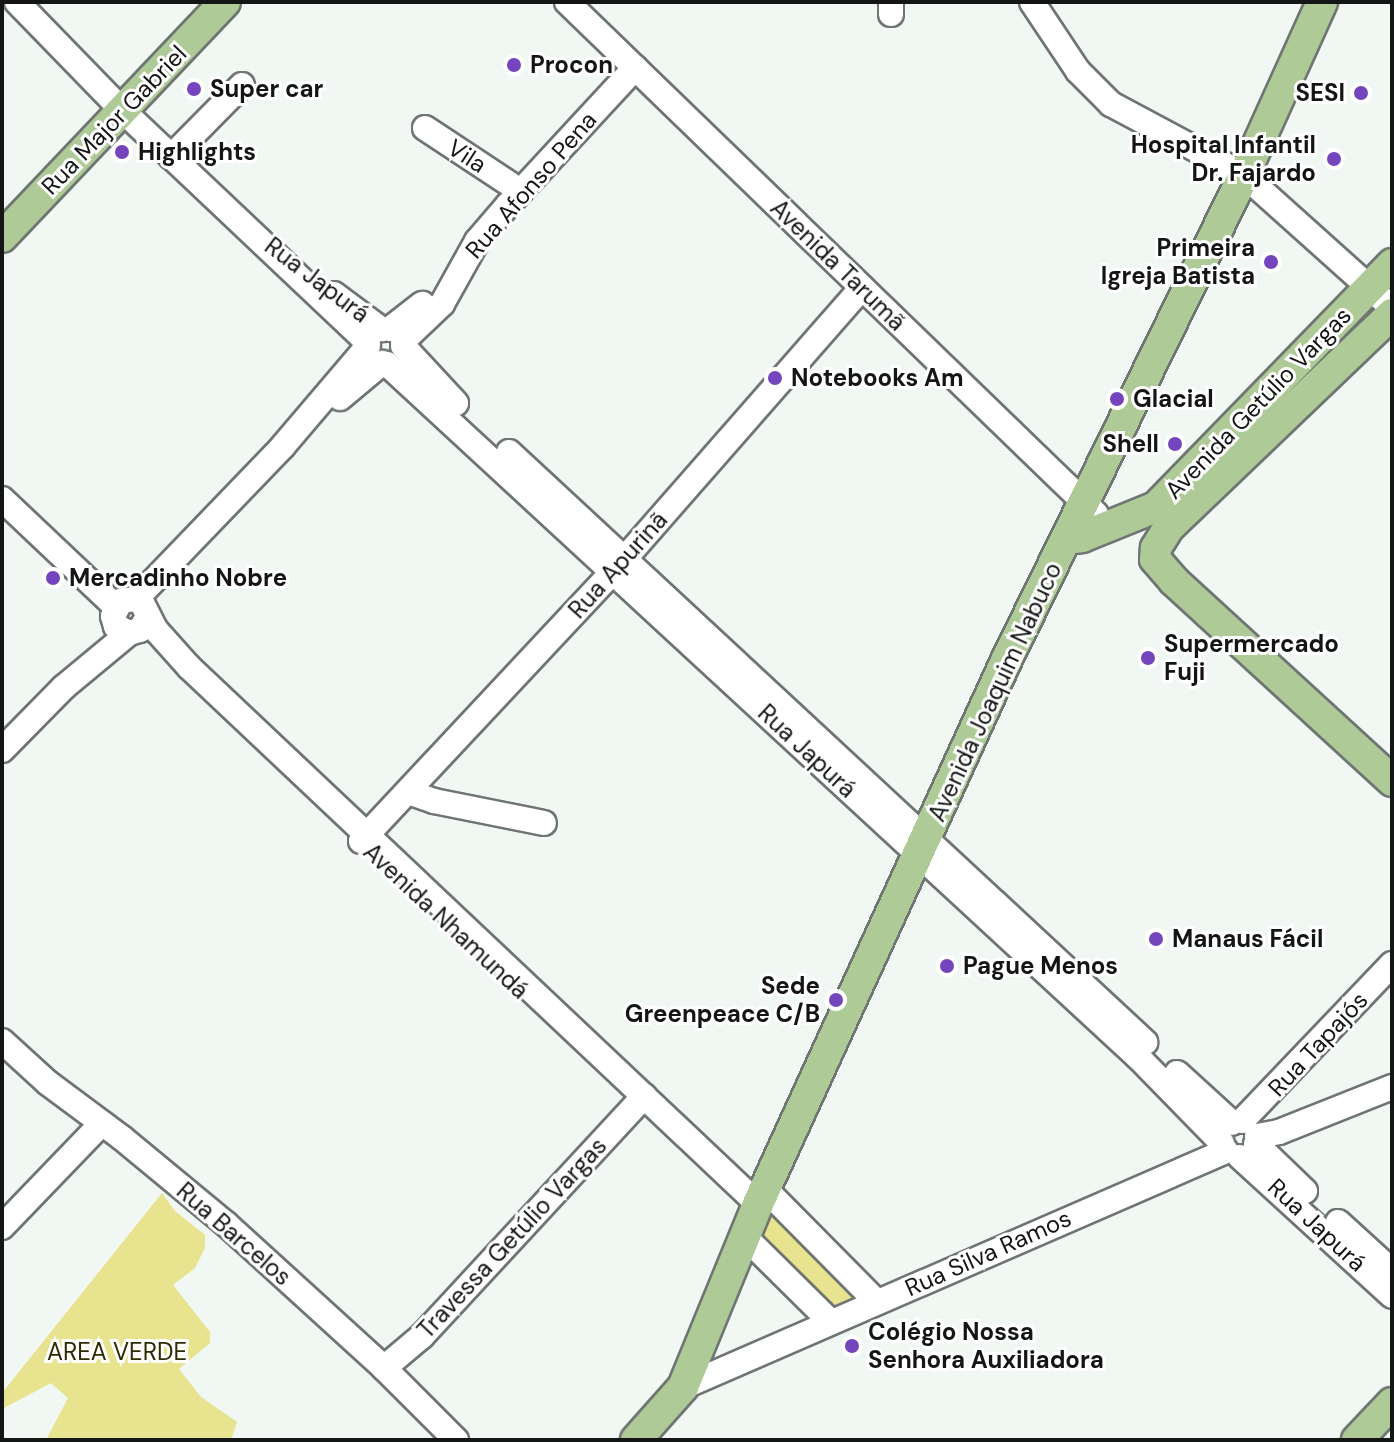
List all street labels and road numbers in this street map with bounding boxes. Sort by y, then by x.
street label: Rua Major Gabriel [36,40,192,200]
street label: Rua Afonso Pena [459,106,603,264]
street label: Vila [442,133,492,179]
street label: Avenida Tarumã [765,193,911,337]
street label: Rua Japurá [259,231,375,329]
street label: Avenida Getúlio Vargas [1159,301,1357,505]
street label: Rua Apurinã [563,506,673,624]
street label: Avenida Joaquim Nabuco [922,558,1068,826]
street label: Rua Japurá [752,698,862,804]
street label: Avenida Nhamundá [358,837,534,1005]
street label: Rua Tapajós [1262,986,1374,1102]
street label: Travessa Getúlio Vargas [411,1132,613,1344]
street label: Rua Japurá [1262,1172,1372,1278]
street label: Rua Barcelos [171,1176,297,1292]
street label: Rua Silva Ramos [901,1204,1075,1302]

